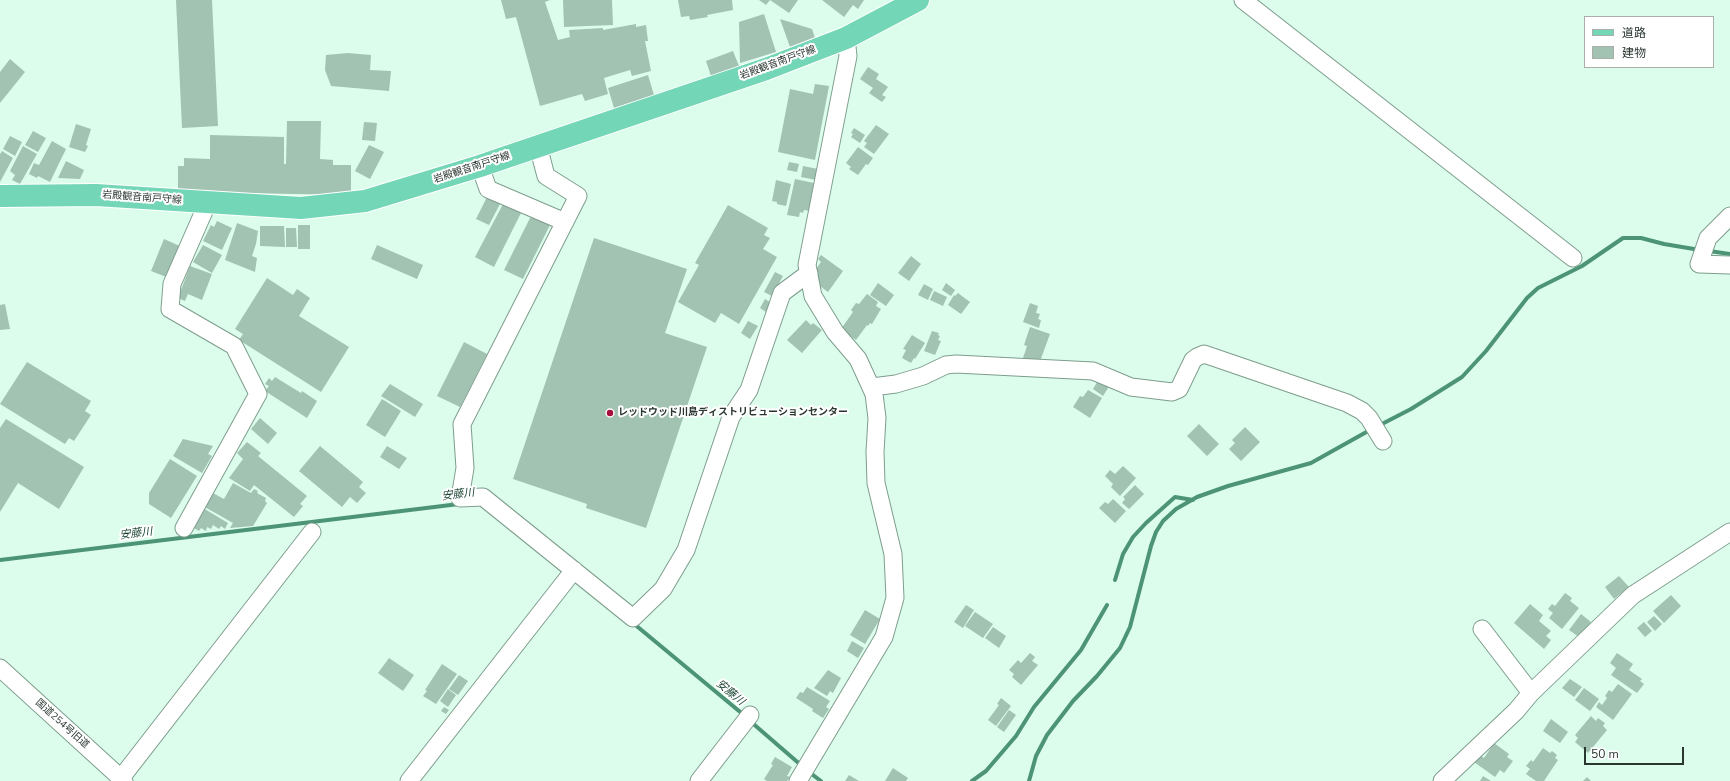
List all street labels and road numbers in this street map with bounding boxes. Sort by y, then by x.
street label: 岩殿観音南戸守線 [738,44,818,82]
street label: 岩殿観音南戸守線 [432,150,512,186]
street label: 岩殿観音南戸守線 [102,189,182,207]
street label: 国道254号旧道 [33,697,91,751]

